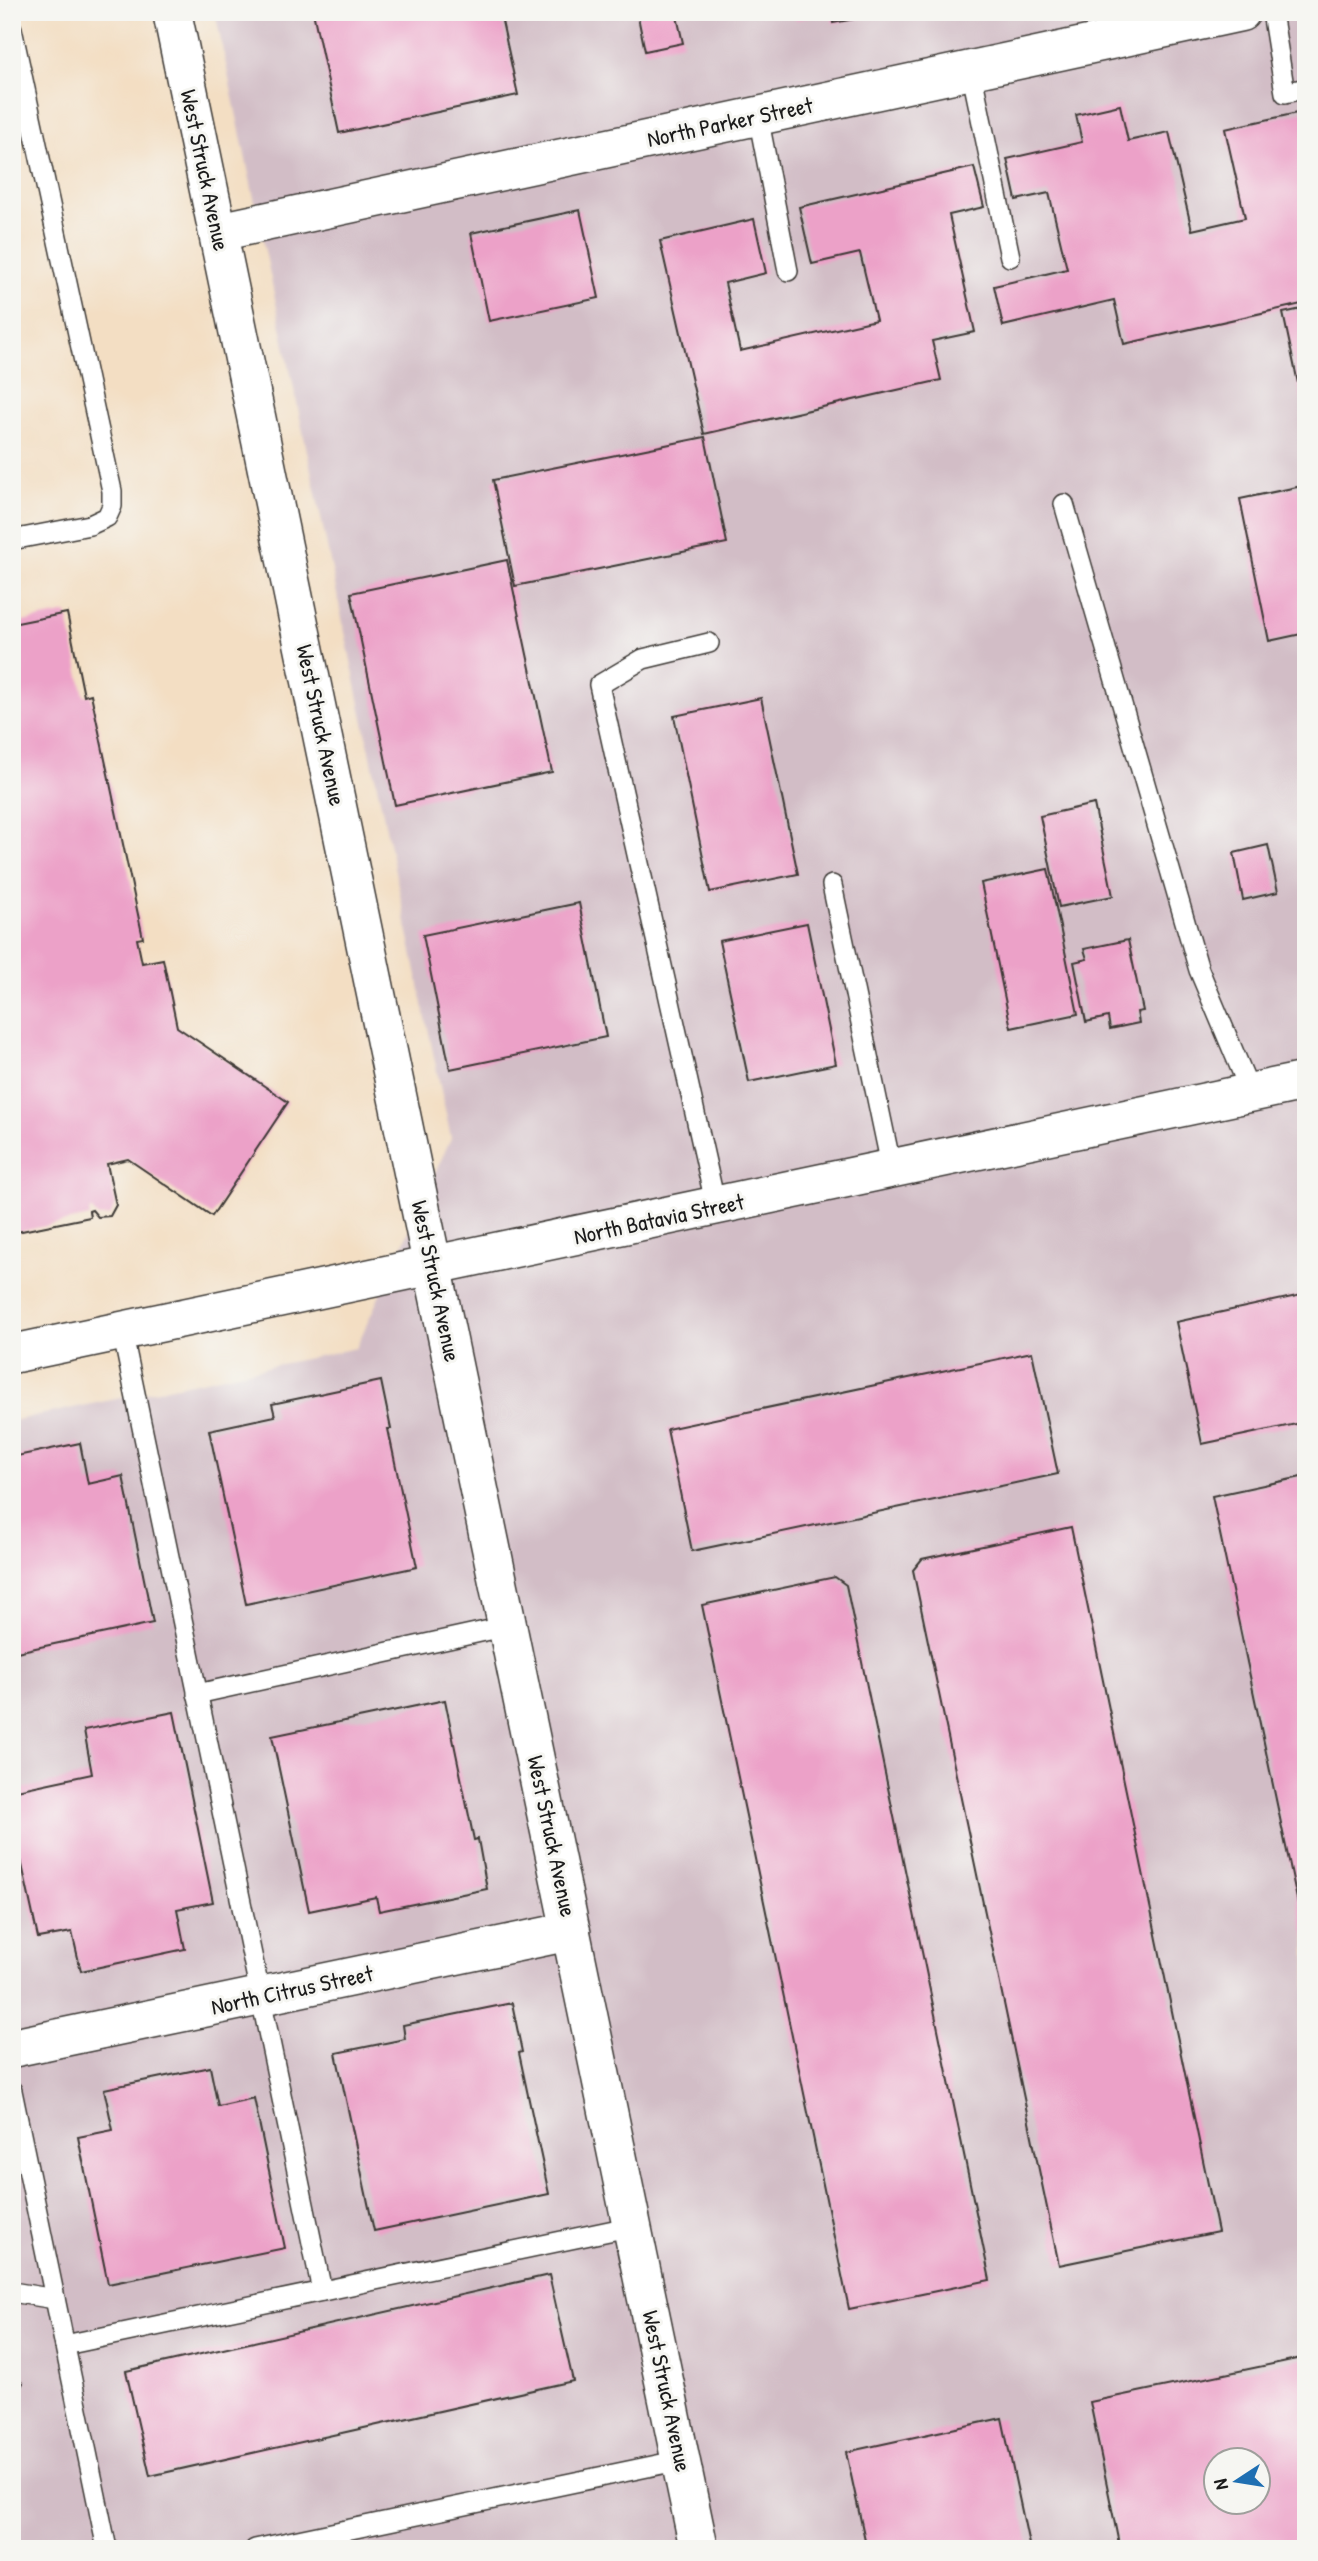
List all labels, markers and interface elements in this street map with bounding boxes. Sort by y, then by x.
street label: West Struck Avenue [173,86,238,253]
street label: North Parker Street [644,89,817,154]
street label: West Struck Avenue [289,641,354,808]
street label: North Batavia Street [571,1185,748,1252]
street label: West Struck Avenue [404,1197,469,1364]
street label: West Struck Avenue [520,1752,585,1919]
street label: North Citrus Street [208,1957,377,2022]
street label: West Struck Avenue [635,2307,700,2474]
north arrow [1202,2446,1272,2516]
text: N [1207,2477,1234,2492]

